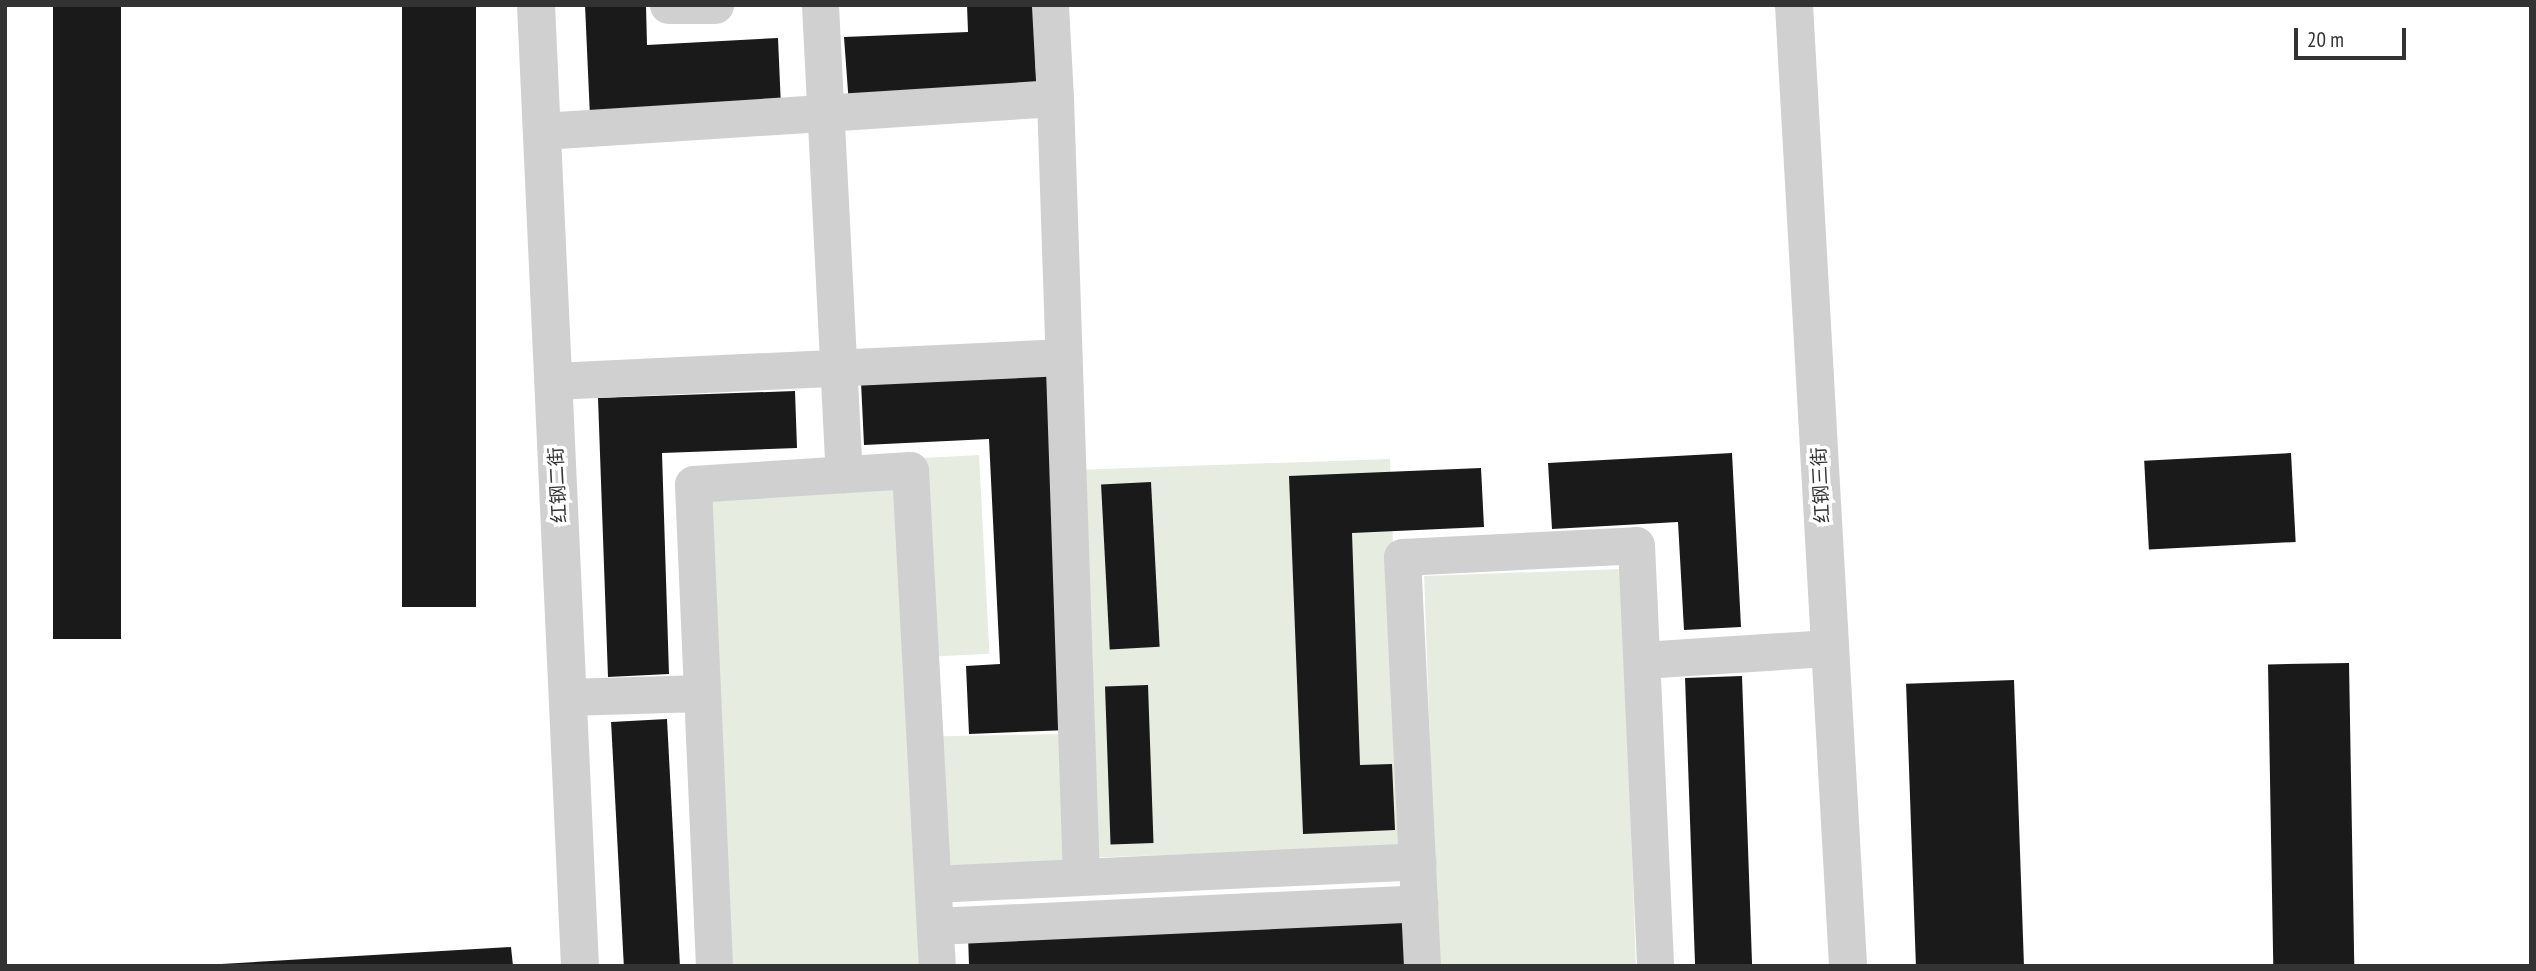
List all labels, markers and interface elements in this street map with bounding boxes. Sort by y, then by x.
scale bar [2298,14,2410,58]
text: 20 m [2307,26,2344,53]
street label: 红钢二街 [545,446,571,524]
street label: 红钢三街 [1808,446,1834,524]

